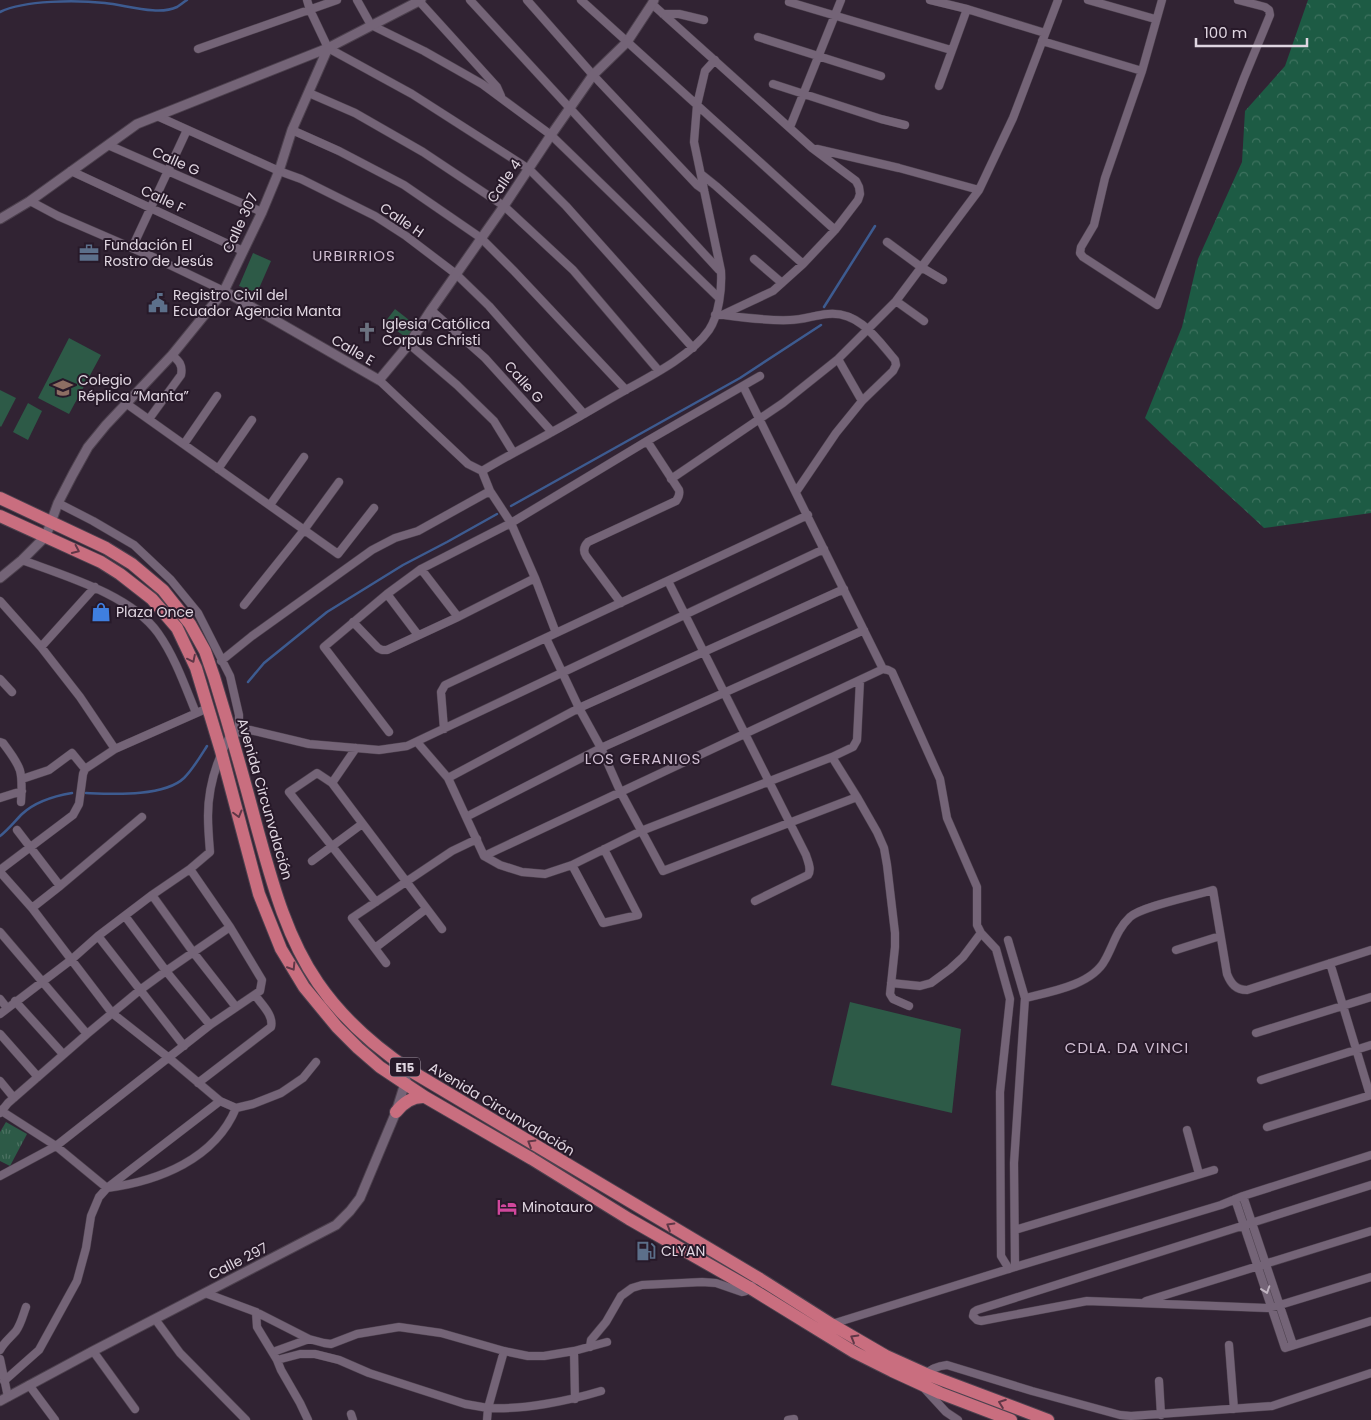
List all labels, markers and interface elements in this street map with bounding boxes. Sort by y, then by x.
scale bar [1196,15,1307,47]
text: 100 m [1204,22,1247,43]
street label: Calle G [149,142,203,180]
street label: Calle 4 [482,155,526,207]
street label: Calle F [138,180,188,218]
street label: Calle 307 [217,189,263,256]
street label: Calle H [376,198,428,242]
place label: Fundación El Rostro de Jesús [104,235,213,271]
office icon: Fundación El Rostro de Jesús [78,242,100,264]
district label: URBIRRIOS [312,245,396,266]
place label: Registro Civil del Ecuador Agencia Manta [173,285,341,321]
public building icon: Registro Civil del Ecuador Agencia Manta [147,292,169,314]
place label: Iglesia Católica Corpus Christi [382,314,490,350]
church icon: Iglesia Católica Corpus Christi [356,321,378,343]
street label: Calle E [328,330,378,370]
street label: Calle G [500,357,548,408]
place label: Colegio Réplica “Manta” [78,370,189,406]
school or university icon: Colegio Réplica “Manta” [52,377,74,399]
one-way arrow [71,544,80,554]
shop icon: Plaza Once [90,601,112,623]
place label: Plaza Once [116,602,194,622]
one-way arrow [185,653,195,662]
street label: Avenida Circunvalación [232,716,298,882]
district label: LOS GERANIOS [585,748,701,769]
one-way arrow [232,810,243,819]
one-way arrow [285,961,295,970]
district label: CDLA. DA VINCI [1065,1037,1189,1058]
street label: Avenida Circunvalación [425,1057,579,1161]
road number: E15 [390,1058,420,1076]
one-way arrow [527,1140,536,1150]
hotel icon: Minotauro [496,1196,518,1218]
place label: Minotauro [522,1197,593,1217]
one-way arrow [667,1223,676,1233]
street label: Calle 297 [205,1237,271,1284]
fuel station icon: CLYAN [635,1240,657,1262]
place label: CLYAN [661,1241,705,1261]
one-way arrow [1260,1286,1270,1294]
one-way arrow [851,1334,860,1344]
one-way arrow [999,1399,1007,1409]

